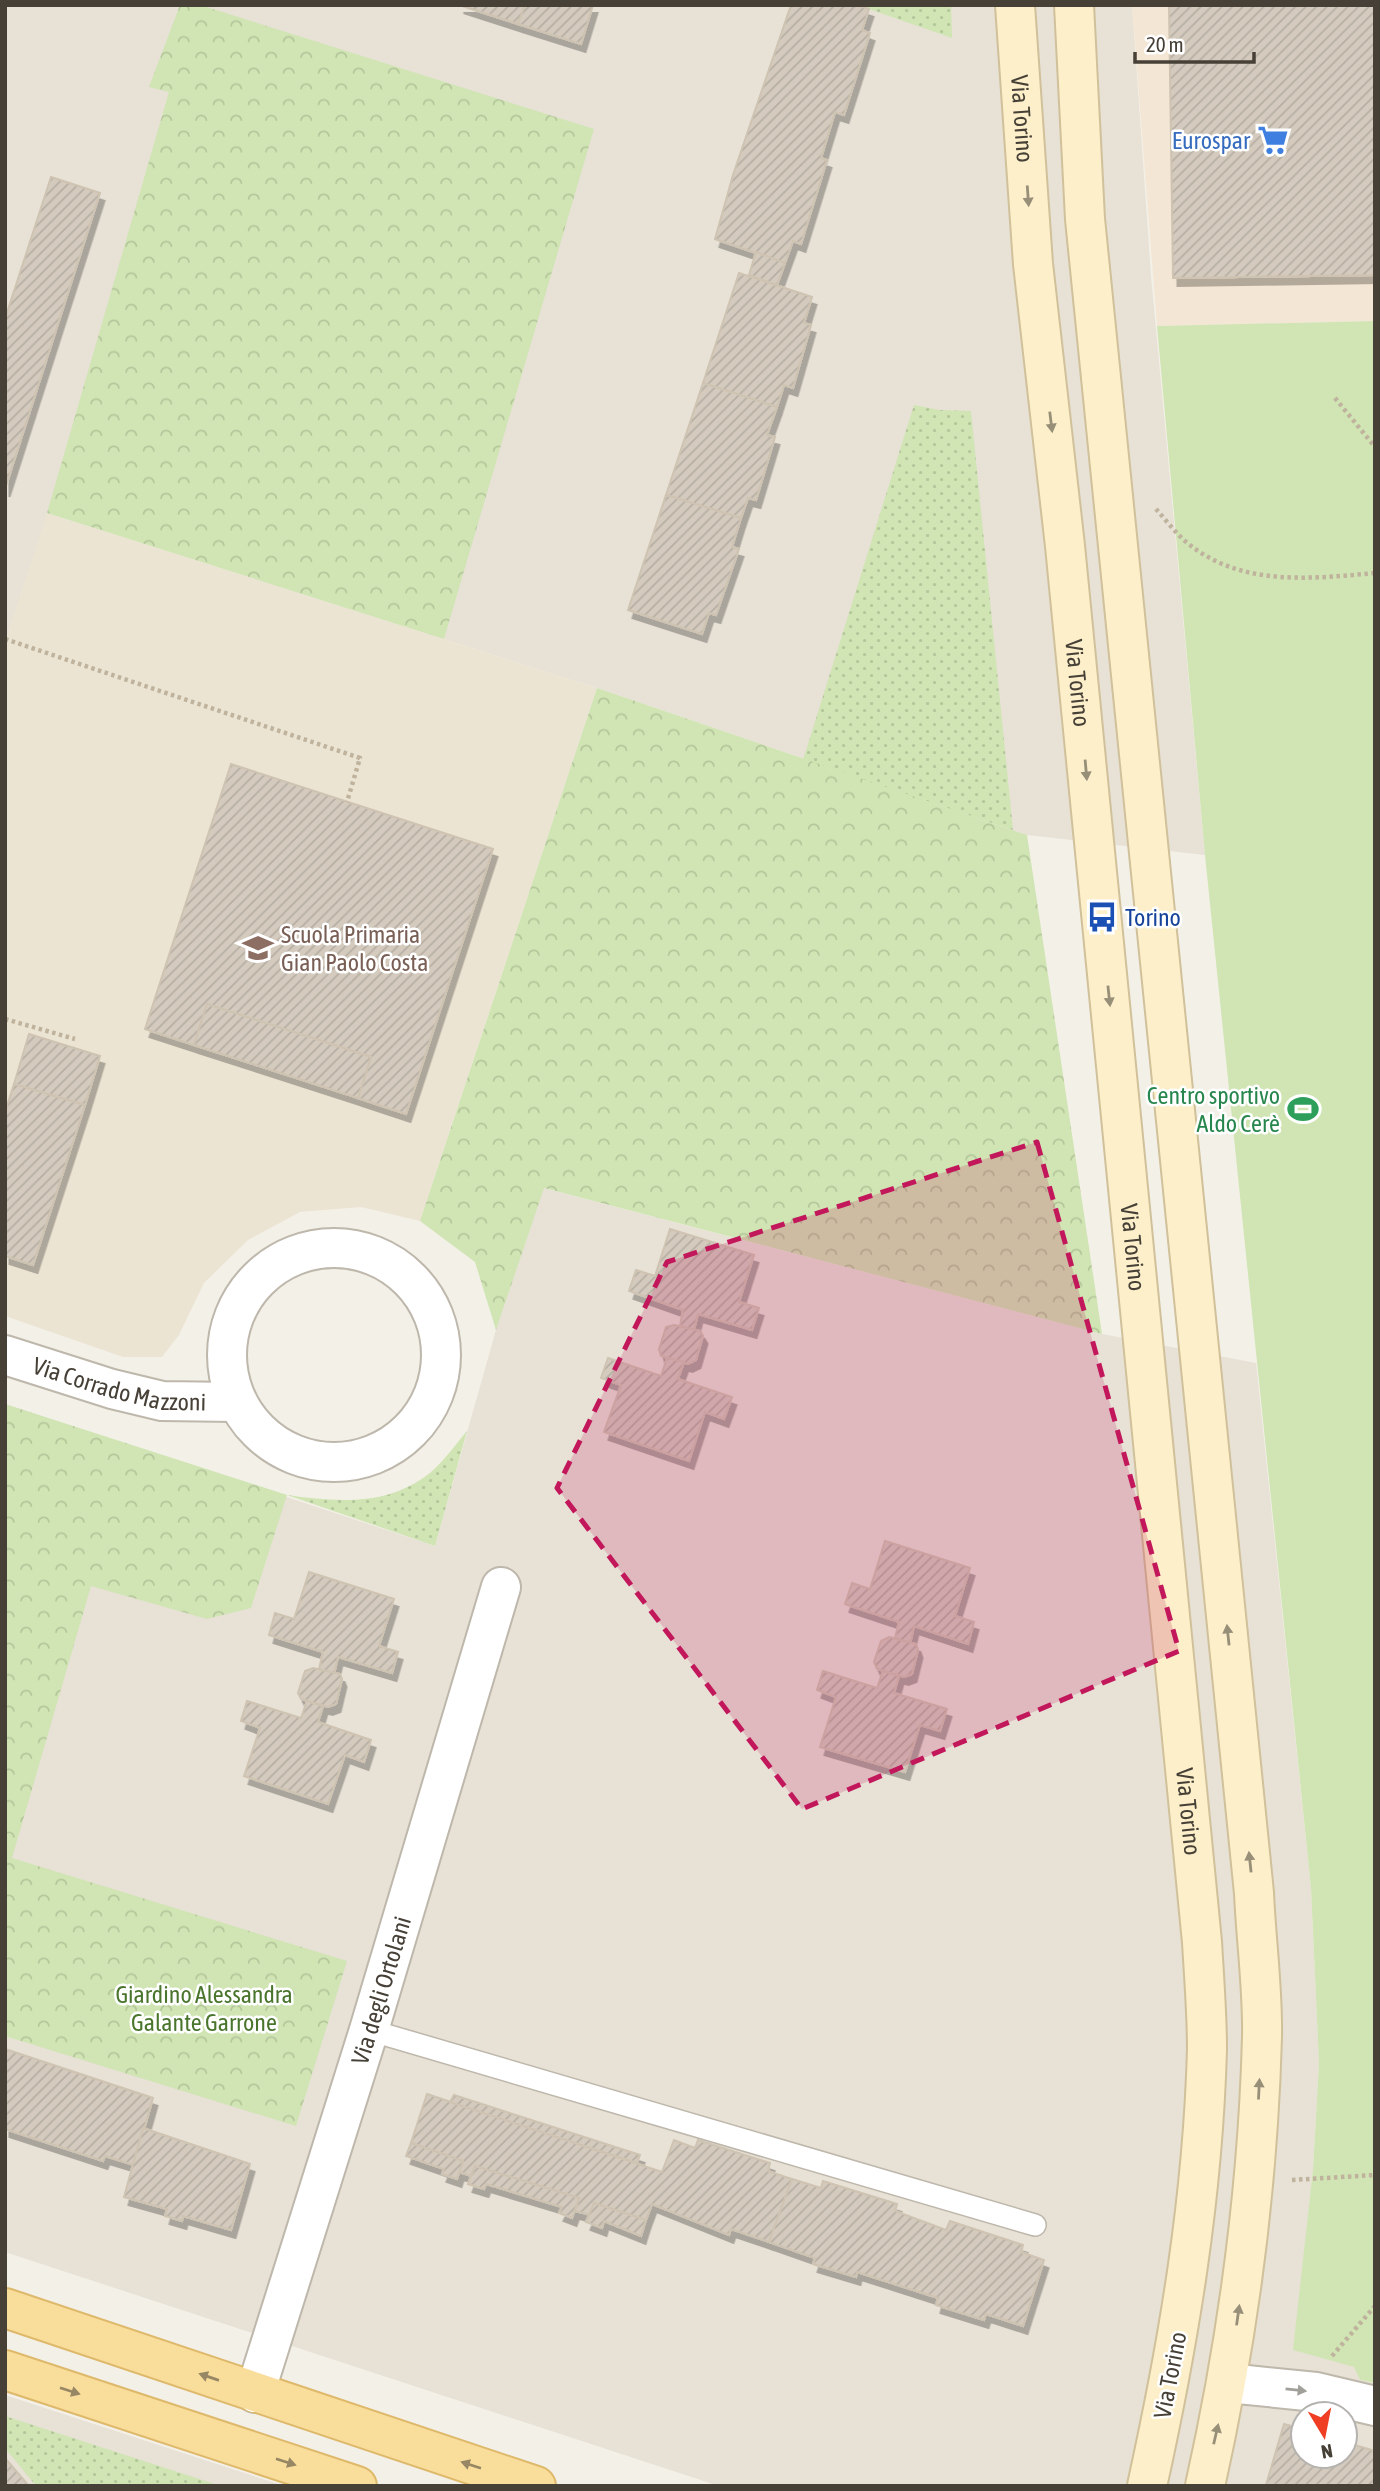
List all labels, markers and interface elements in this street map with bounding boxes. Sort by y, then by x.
scale bar [1135,21,1254,65]
text: 20 m [1146,32,1184,56]
street label: Via Torino [1006,74,1039,163]
supermarket icon: Eurospar [1256,123,1290,157]
place label: Eurospar [1172,127,1251,154]
one-way arrow [1023,185,1034,207]
one-way arrow [1045,411,1056,433]
street label: Via Torino [1061,638,1096,728]
one-way arrow [1081,759,1092,781]
bus stop icon: Torino [1085,900,1119,934]
place label: Torino [1125,904,1181,931]
place label: Scuola Primaria Gian Paolo Costa [281,921,428,976]
school or university icon: Scuola Primaria Gian Paolo Costa [241,931,275,965]
one-way arrow [1104,986,1115,1008]
place label: Centro sportivo Aldo Cerè [1147,1082,1280,1137]
sports icon: Centro sportivo Aldo Cerè [1286,1092,1320,1126]
street label: Via Torino [1116,1202,1152,1292]
street label: Via Corrado Mazzoni [30,1351,206,1415]
one-way arrow [1222,1624,1233,1646]
street label: Via Torino [1171,1767,1207,1856]
one-way arrow [1245,1851,1256,1873]
street label: Via degli Ortolani [346,1913,416,2067]
park label: Giardino Alessandra Galante Garrone [115,1981,293,2036]
one-way arrow [1254,2077,1265,2099]
one-way arrow [1232,2304,1243,2326]
street label: Via Torino [1148,2329,1192,2421]
one-way arrow [198,2371,219,2382]
one-way arrow [1285,2385,1307,2396]
one-way arrow [60,2386,81,2397]
north arrow [1289,2400,1359,2470]
one-way arrow [1211,2423,1222,2445]
text: N [1320,2440,1334,2464]
one-way arrow [276,2458,297,2468]
one-way arrow [460,2459,481,2469]

